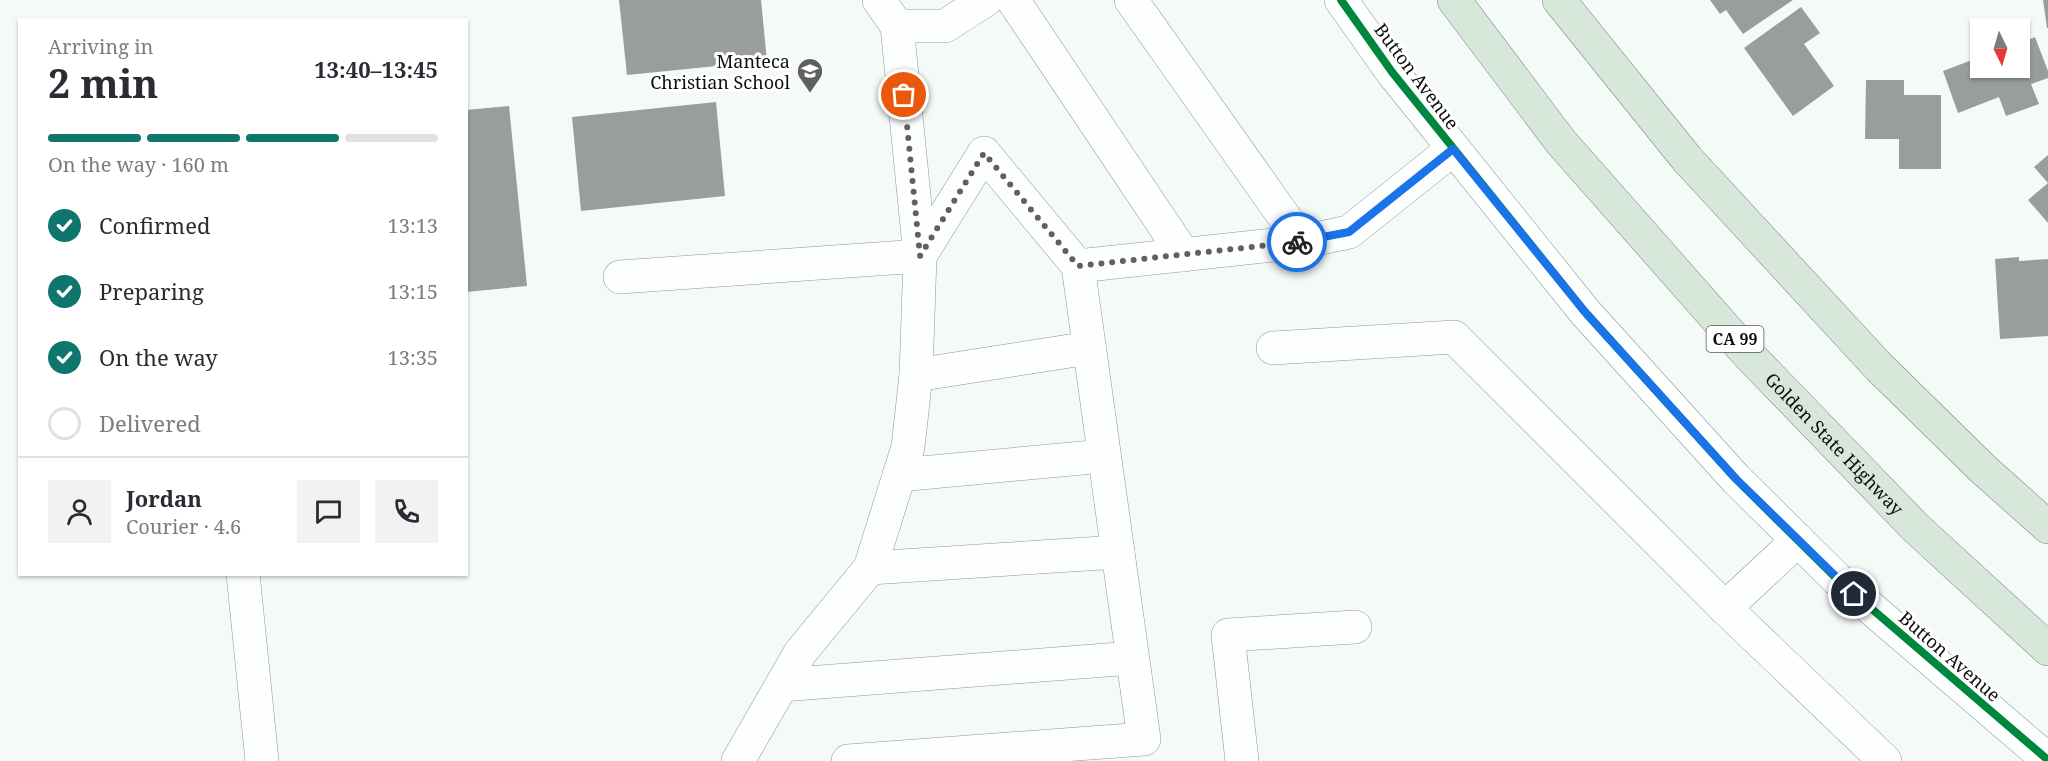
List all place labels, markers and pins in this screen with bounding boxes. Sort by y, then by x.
place label: Manteca Christian School [650,49,790,94]
school or university icon: Manteca Christian School [795,56,825,94]
pin [878,69,929,120]
pin [1828,568,1879,619]

